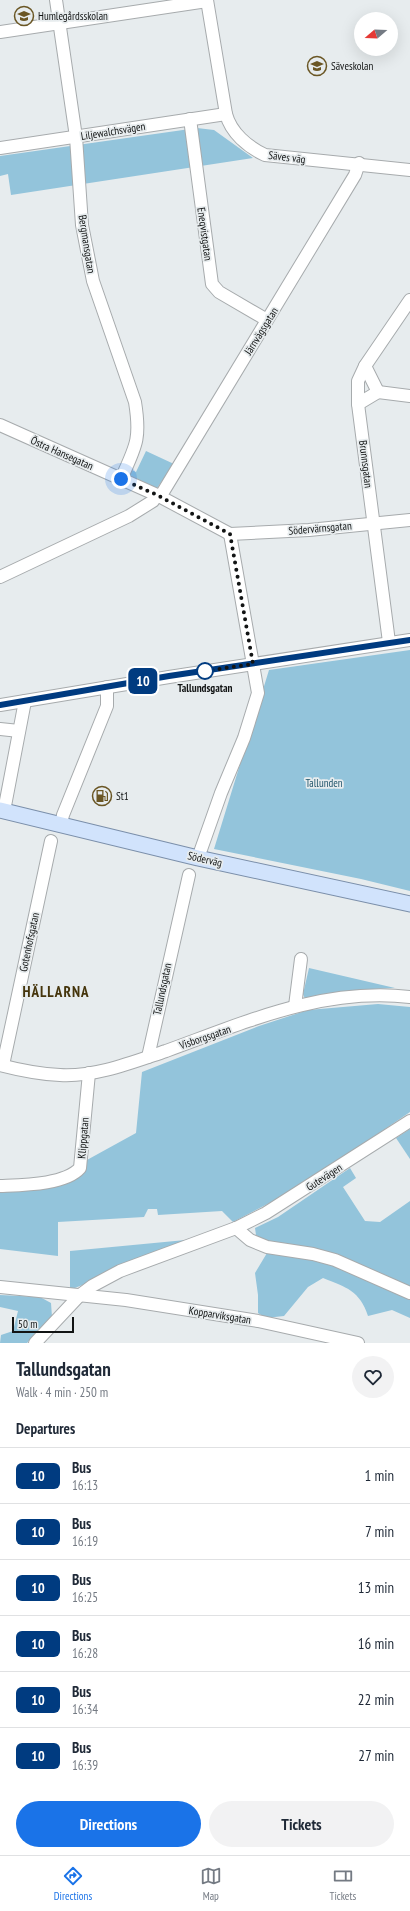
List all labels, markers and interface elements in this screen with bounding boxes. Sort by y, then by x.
school or university icon: Humlegårdsskolan [13,5,35,27]
place label: Humlegårdsskolan [38,9,108,23]
north arrow [354,12,398,56]
map controls [354,12,398,56]
school or university icon: Säveskolan [306,55,328,77]
place label: Säveskolan [331,59,374,73]
street label: Liljewalchsvägen [80,119,146,143]
street label: Säves väg [268,148,307,166]
street label: Eneqvistgatan [194,207,216,262]
street label: Bergmansgatan [75,214,99,274]
street label: Järnvägsgatan [240,304,281,358]
street label: Östra Hansegatan [28,433,96,473]
street label: Brunnsgatan [356,439,376,489]
your location [111,469,131,489]
street label: Södervärnsgatan [288,518,352,538]
marker: Tallundsgatan [196,662,214,680]
line badge: 10 [125,668,161,694]
text: 10 [136,672,150,690]
place label: Tallundsgatan [178,681,232,695]
park label: Tallunden [305,776,343,790]
fuel station icon: St1 [91,785,113,807]
place label: St1 [116,789,129,803]
street label: Söderväg [186,848,224,870]
street label: Gotenhofsgatan [16,911,42,973]
street label: Tallundsgatan [150,961,174,1016]
district label: HÄLLARNA [22,982,90,1001]
street label: Visborgsgatan [176,1022,233,1053]
street label: Klippgatan [74,1117,92,1159]
street label: Gutevägen [303,1160,345,1194]
street label: Kopparviksgatan [188,1303,252,1327]
scale bar [12,1315,74,1334]
text: 50 m [18,1317,37,1331]
button: heart [352,1356,394,1398]
text: Tallundsgatan [16,1357,111,1381]
text: Walk · 4 min · 250 m [16,1384,108,1401]
text: Departures [16,1419,75,1438]
text: Bus [72,1458,91,1477]
text: 1 min [364,1466,394,1485]
text: 10 [31,1467,45,1485]
text: 16:13 [72,1477,98,1494]
text: Bus [72,1514,91,1533]
text: 7 min [365,1522,394,1541]
text: 10 [31,1523,45,1541]
text: 16:19 [72,1533,98,1550]
text: Bus [72,1570,91,1589]
text: 13 min [358,1578,394,1597]
text: 10 [31,1579,45,1597]
text: 16:25 [72,1589,98,1606]
text: Bus [72,1626,91,1645]
text: 16 min [358,1634,394,1653]
text: 10 [31,1635,45,1653]
text: 16:28 [72,1645,98,1662]
text: Bus [72,1682,91,1701]
text: 22 min [358,1690,394,1709]
text: 10 [31,1691,45,1709]
text: 16:34 [72,1701,98,1718]
text: Bus [72,1738,91,1757]
text: 27 min [358,1746,394,1765]
text: 10 [31,1747,45,1765]
text: 16:39 [72,1757,98,1774]
button: Directions [16,1801,201,1847]
button: Tickets [209,1801,394,1847]
tab: Directions [54,1865,92,1903]
tab: Map [200,1865,222,1903]
tab: Tickets [329,1865,356,1903]

